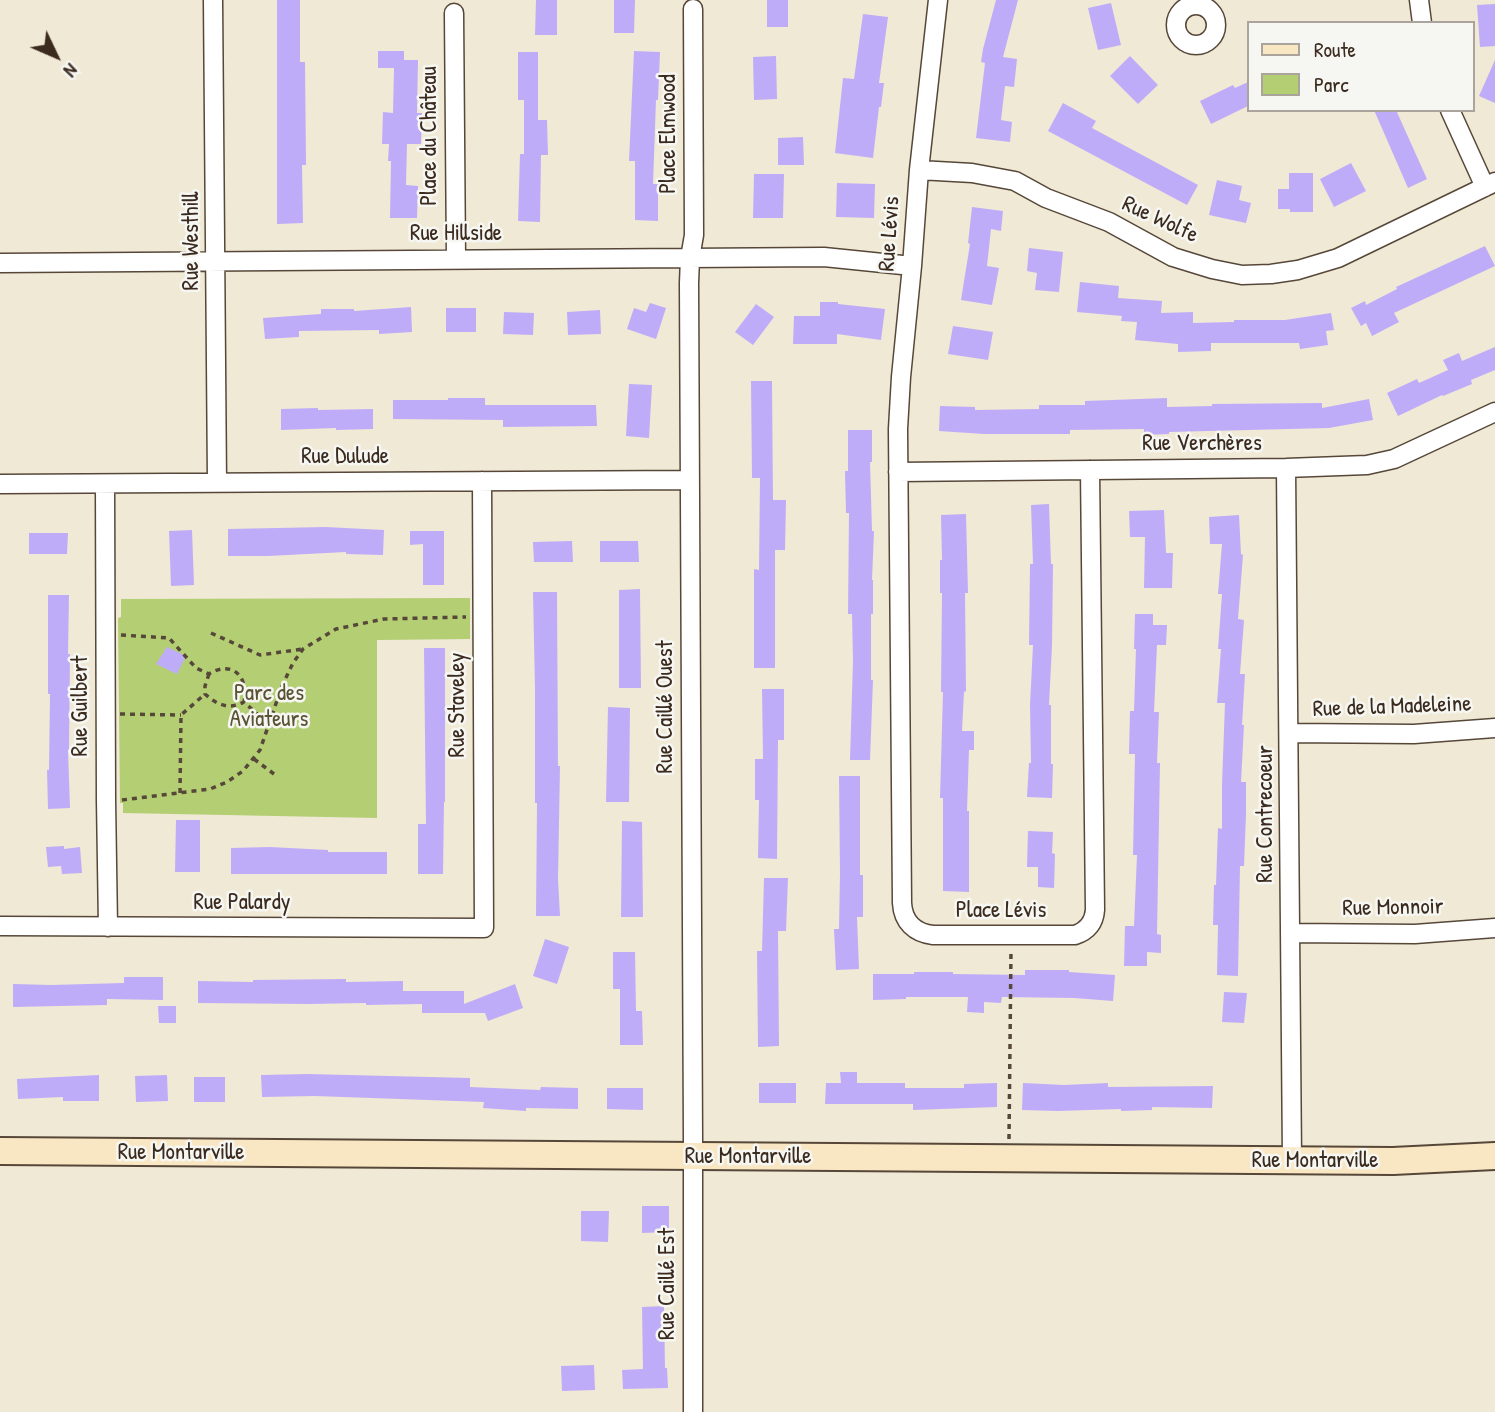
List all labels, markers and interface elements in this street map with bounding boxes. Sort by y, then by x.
north arrow [21,21,91,91]
legend [1246,21,1474,112]
text: Route [1314,35,1356,64]
text: N [58,58,84,83]
street label: Place du Château [416,66,444,206]
text: Parc [1314,70,1349,99]
street label: Place Elmwood [655,74,683,194]
street label: Rue Wolfe [1117,190,1203,250]
street label: Rue Westhill [178,192,206,290]
street label: Rue Lévis [874,196,906,272]
street label: Rue Hillside [410,220,502,248]
street label: Rue Verchères [1142,430,1262,458]
street label: Rue Dulude [301,443,389,471]
street label: Rue Caillé Ouest [652,640,680,774]
street label: Rue Staveley [444,653,472,757]
street label: Rue Guilbert [67,656,95,756]
park label: Parc des Aviateurs [230,680,308,734]
street label: Rue de la Madeleine [1312,690,1472,724]
street label: Rue Contrecoeur [1252,745,1280,883]
street label: Rue Palardy [194,889,290,917]
street label: Rue Monnoir [1342,893,1444,923]
street label: Place Lévis [956,897,1046,925]
street label: Rue Montarville [118,1139,244,1167]
street label: Rue Montarville [685,1143,811,1171]
street label: Rue Montarville [1252,1147,1378,1175]
street label: Rue Caillé Est [654,1228,682,1340]

